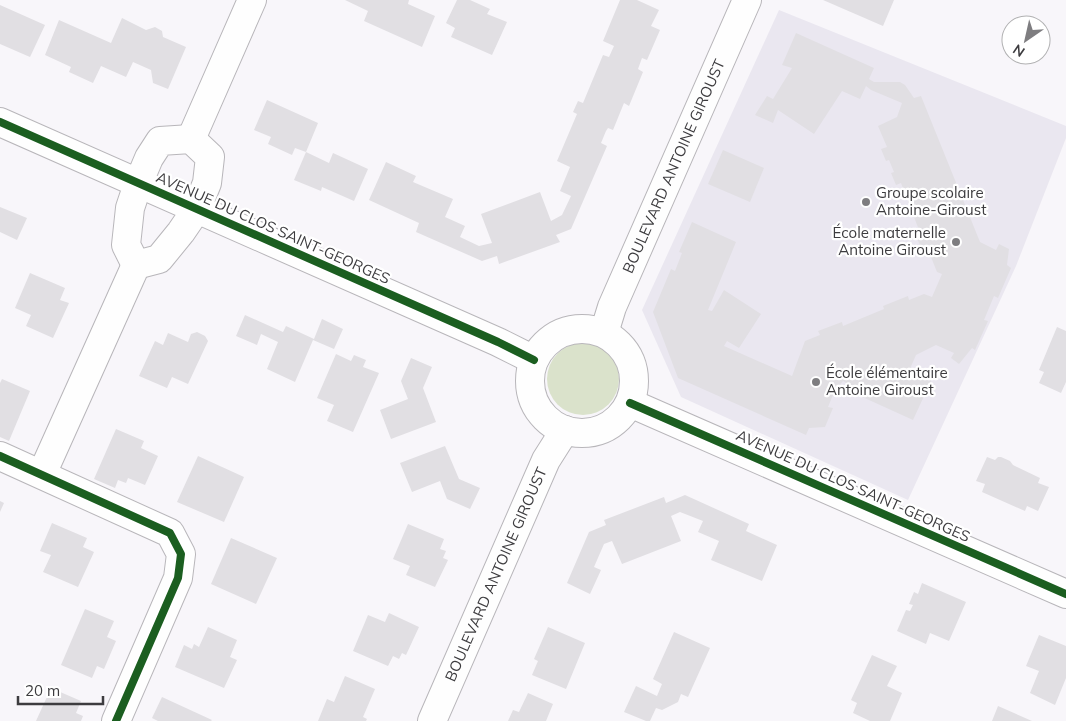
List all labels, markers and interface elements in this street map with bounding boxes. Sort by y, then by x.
north arrow [1001,15,1051,65]
text: N [1009,40,1028,61]
street label: BOULEVARD ANTOINE GIROUST [618,56,729,276]
street label: AVENUE DU CLOS SAINT-GEORGES [153,167,393,288]
place label: Groupe scolaire Antoine-Giroust [876,183,986,219]
marker: Groupe scolaire Antoine-Giroust [860,196,872,208]
place label: École maternelle Antoine Giroust [833,223,946,259]
marker: École maternelle Antoine Giroust [950,236,962,248]
place label: École élémentaire Antoine Giroust [826,363,948,399]
marker: École élémentaire Antoine Giroust [810,376,822,388]
street label: AVENUE DU CLOS SAINT-GEORGES [733,425,973,546]
street label: BOULEVARD ANTOINE GIROUST [440,464,551,684]
scale bar [18,674,102,706]
text: 20 m [25,681,60,700]

